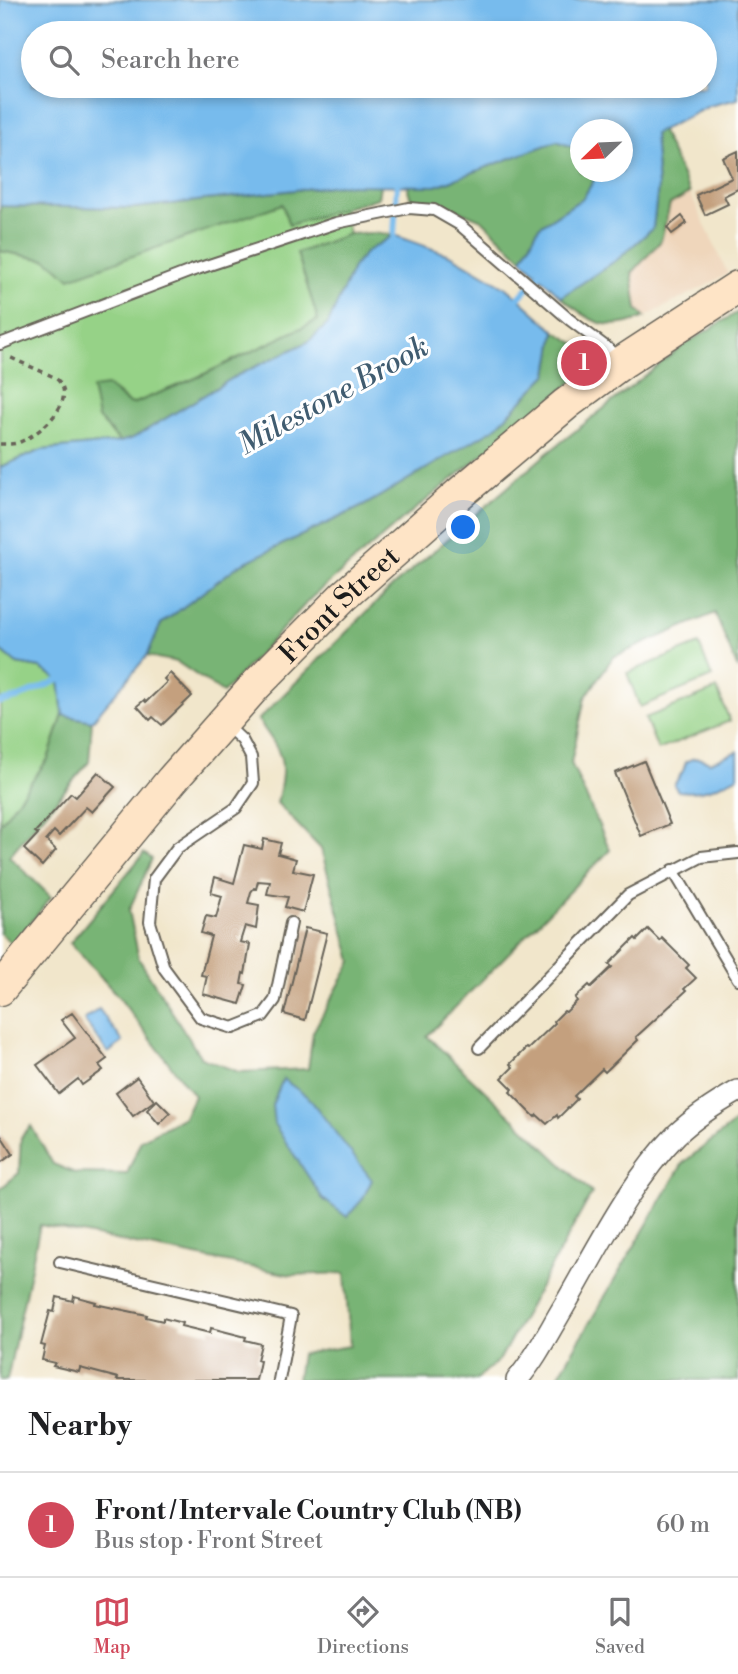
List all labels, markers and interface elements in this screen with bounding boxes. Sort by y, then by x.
search box [21,21,717,98]
icon: search [45,41,83,79]
text: Search here [101,44,240,76]
north arrow [570,119,633,182]
water label: Milestone Brook [231,328,436,464]
pin: 1 [561,337,607,389]
your location [446,510,480,544]
street label: Front Street [272,539,407,671]
text: Nearby [28,1407,132,1445]
text: Front / Intervale Country Club (NB) [95,1495,522,1527]
text: 1 [45,1511,57,1539]
text: 60 m [656,1511,710,1539]
text: Bus stop · Front Street [95,1527,323,1555]
tab: Map [93,1593,131,1659]
tab: Directions [317,1593,409,1659]
tab: Saved [595,1593,645,1659]

